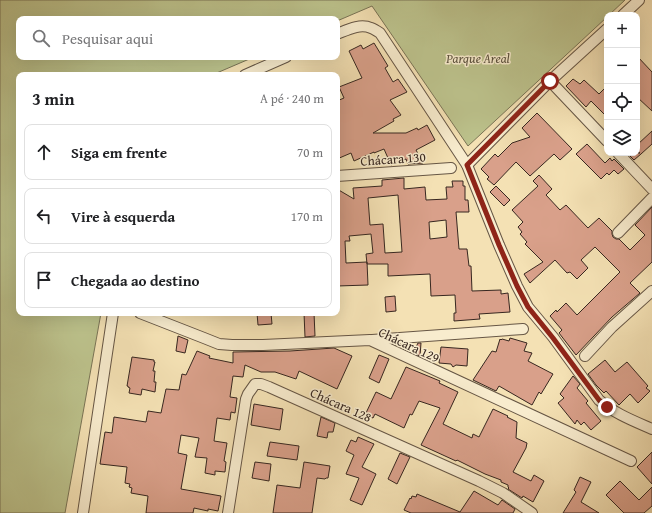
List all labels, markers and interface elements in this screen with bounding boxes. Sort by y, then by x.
map controls [604,12,640,156]
button: + [604,12,640,48]
search box [16,16,340,60]
icon: search [30,27,52,49]
text: Pesquisar aqui [62,28,153,49]
button: − [604,48,640,84]
park label: Parque Areal [445,49,510,68]
route start [541,72,559,90]
button: locate [604,84,640,120]
text: 3 min [32,86,74,111]
text: A pé · 240 m [260,89,324,108]
button: layers [604,120,640,156]
icon: ahead [33,141,55,163]
text: Siga em frente [71,142,167,163]
text: 70 m [297,143,323,162]
street label: Chácara 130 [360,147,426,171]
icon: left [33,205,55,227]
text: Vire à esquerda [71,206,175,227]
text: 170 m [291,207,323,226]
icon: arrive [33,269,55,291]
text: Chegada ao destino [71,270,199,291]
street label: Chácara 129 [375,323,443,367]
street label: Chácara 128 [307,383,375,427]
route end [598,398,616,416]

